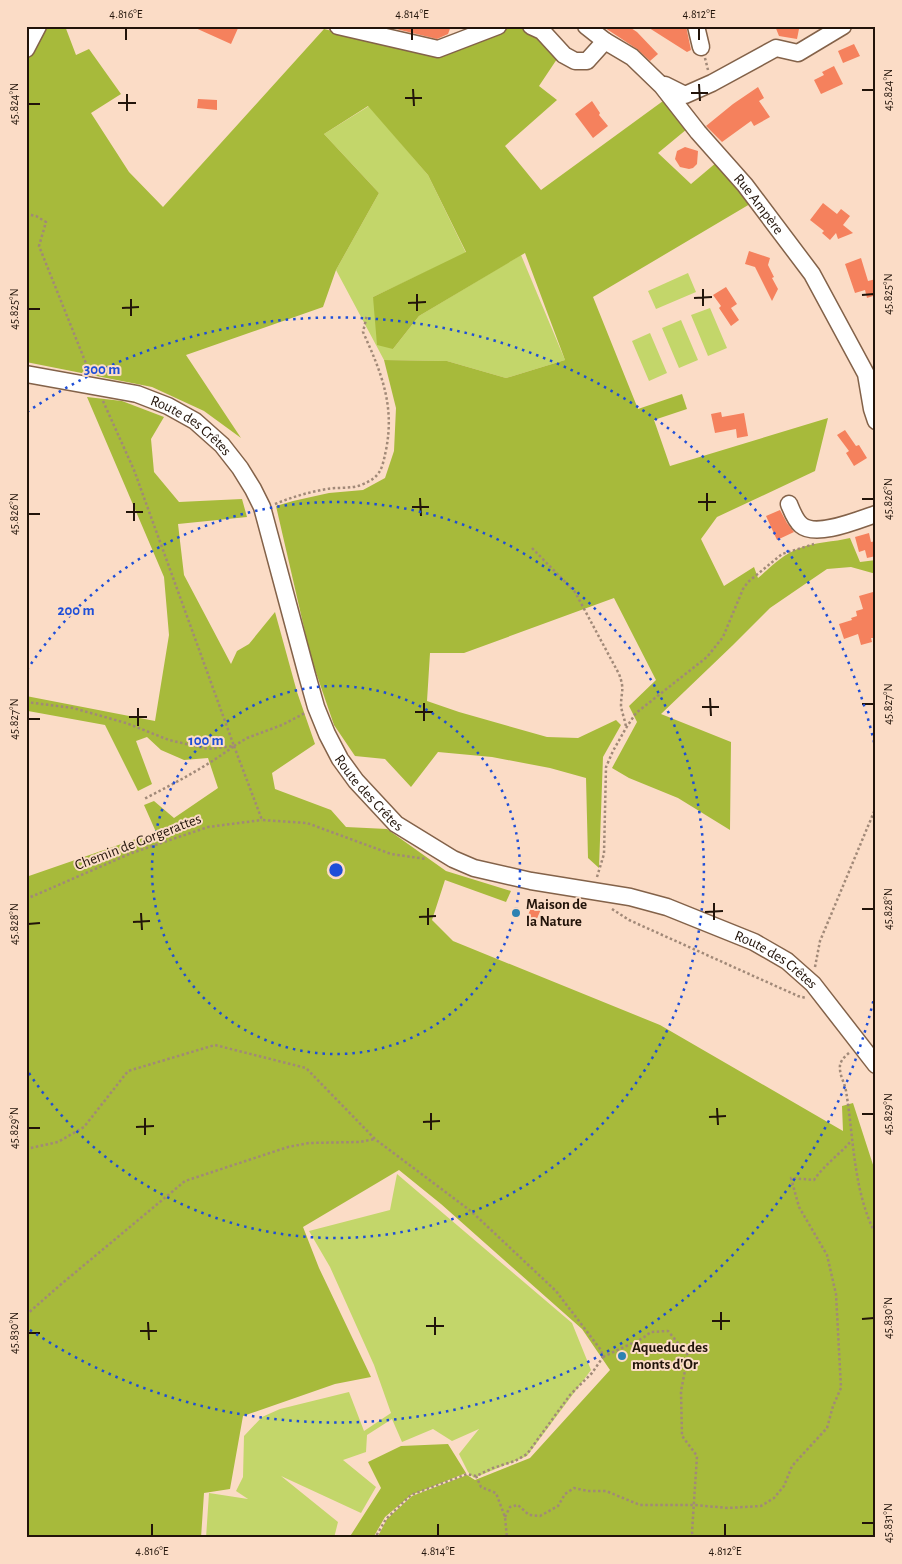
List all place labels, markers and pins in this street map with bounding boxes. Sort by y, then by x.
centre of rings [327,861,345,879]
place label: Maison de la Nature [526,897,587,929]
marker: Maison de la Nature [510,907,522,919]
place label: Aqueduc des monts d'Or [632,1340,708,1372]
marker: Aqueduc des monts d'Or [616,1350,628,1362]

